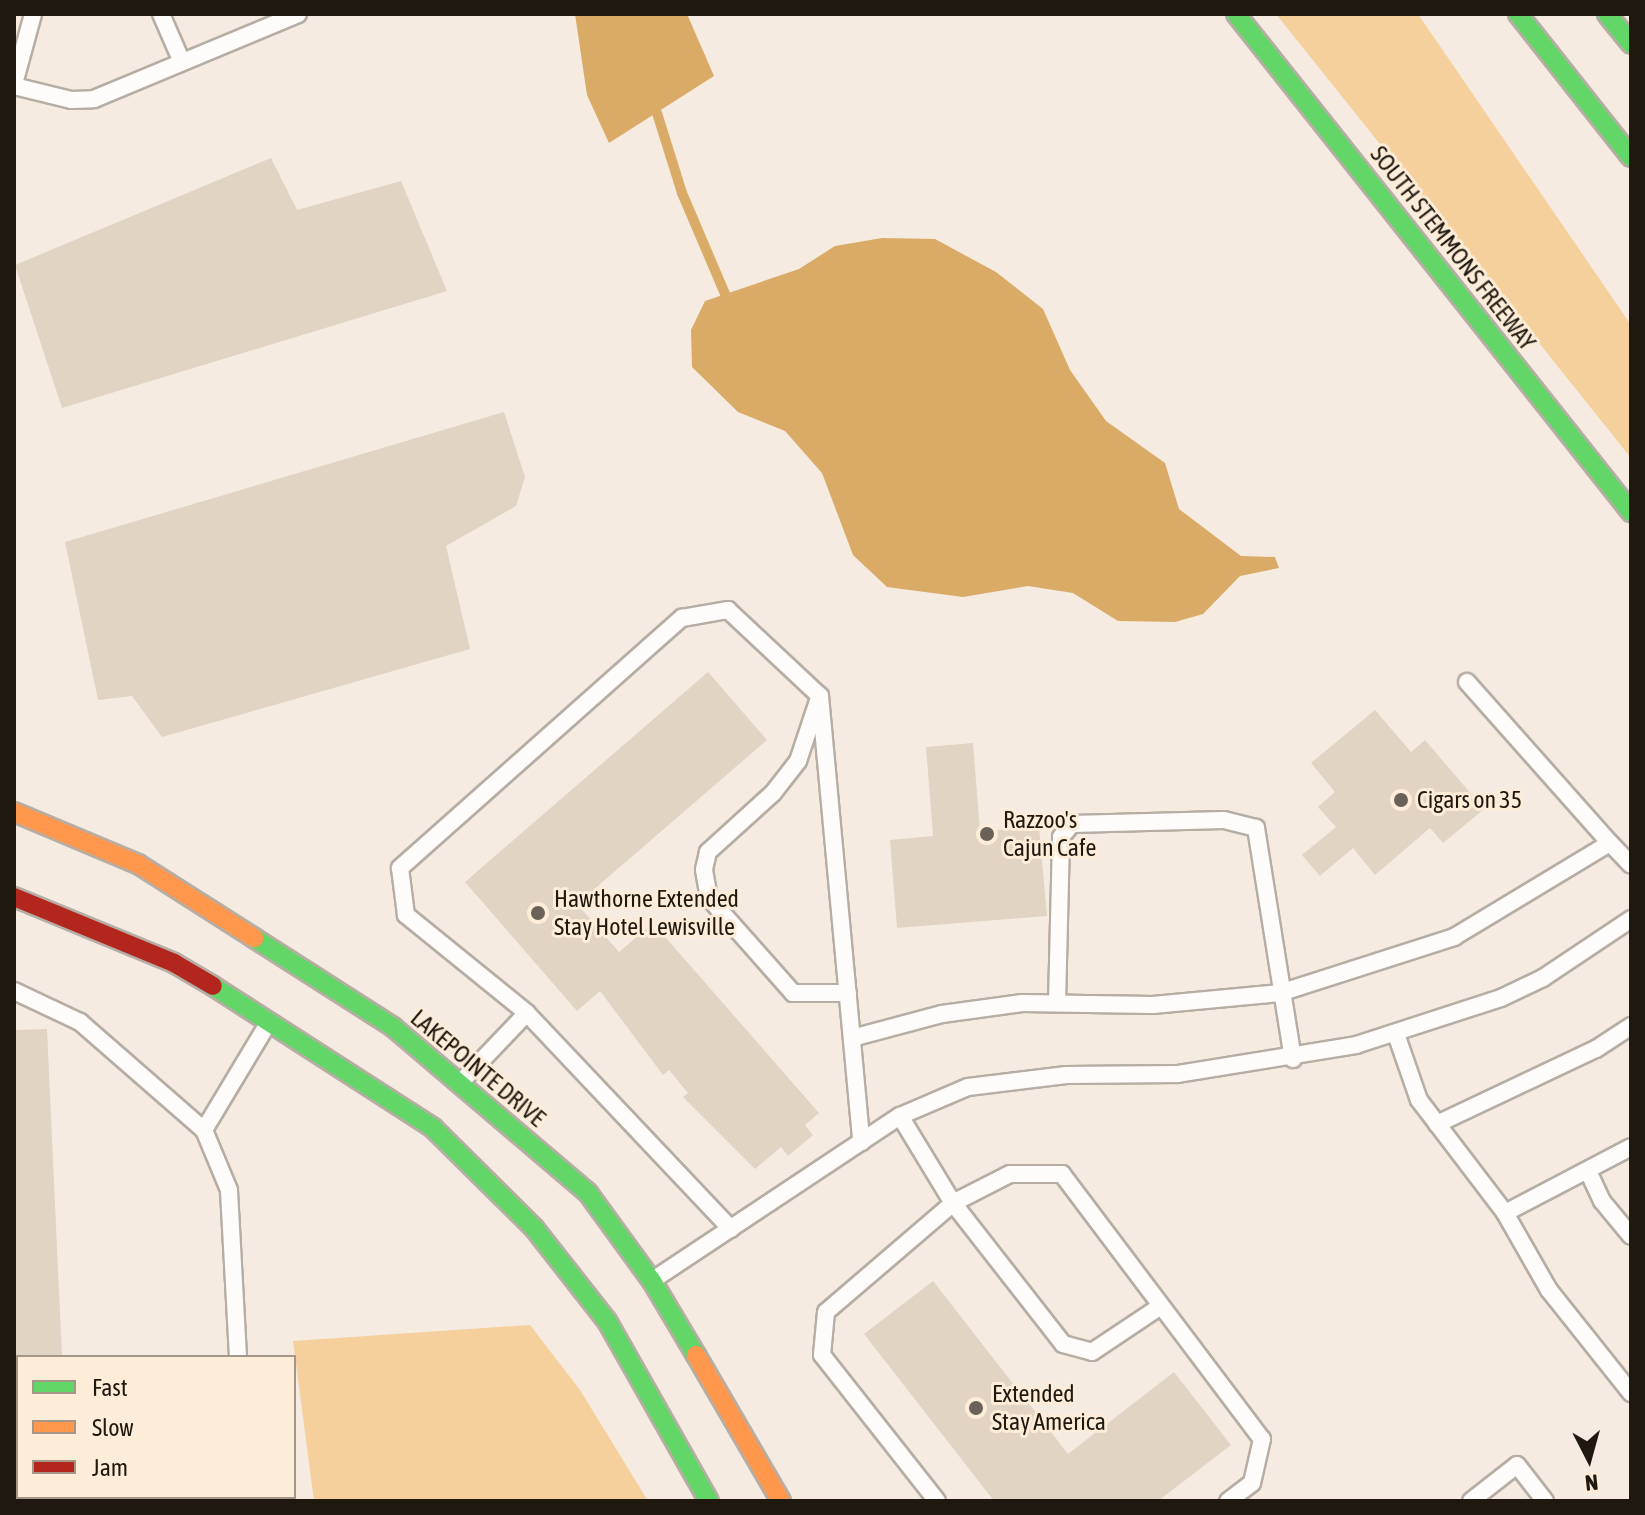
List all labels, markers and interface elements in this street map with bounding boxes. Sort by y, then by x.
street label: SOUTH STEMMONS FREEWAY [1364,140,1542,356]
place label: Cigars on 35 [1417,786,1522,814]
marker: Cigars on 35 [1392,791,1410,809]
place label: Razzoo's Cajun Cafe [1003,806,1096,862]
marker: Razzoo's Cajun Cafe [978,825,996,843]
place label: Hawthorne Extended Stay Hotel Lewisville [554,885,739,941]
marker: Hawthorne Extended Stay Hotel Lewisville [529,904,547,922]
street label: LAKEPOINTE DRIVE [405,1003,551,1133]
legend [16,1355,296,1499]
text: Fast [92,1374,128,1401]
place label: Extended Stay America [992,1380,1106,1436]
marker: Extended Stay America [967,1399,985,1417]
text: Slow [92,1414,134,1441]
north arrow [1549,1419,1629,1499]
text: Jam [92,1454,128,1481]
text: N [1584,1469,1599,1496]

